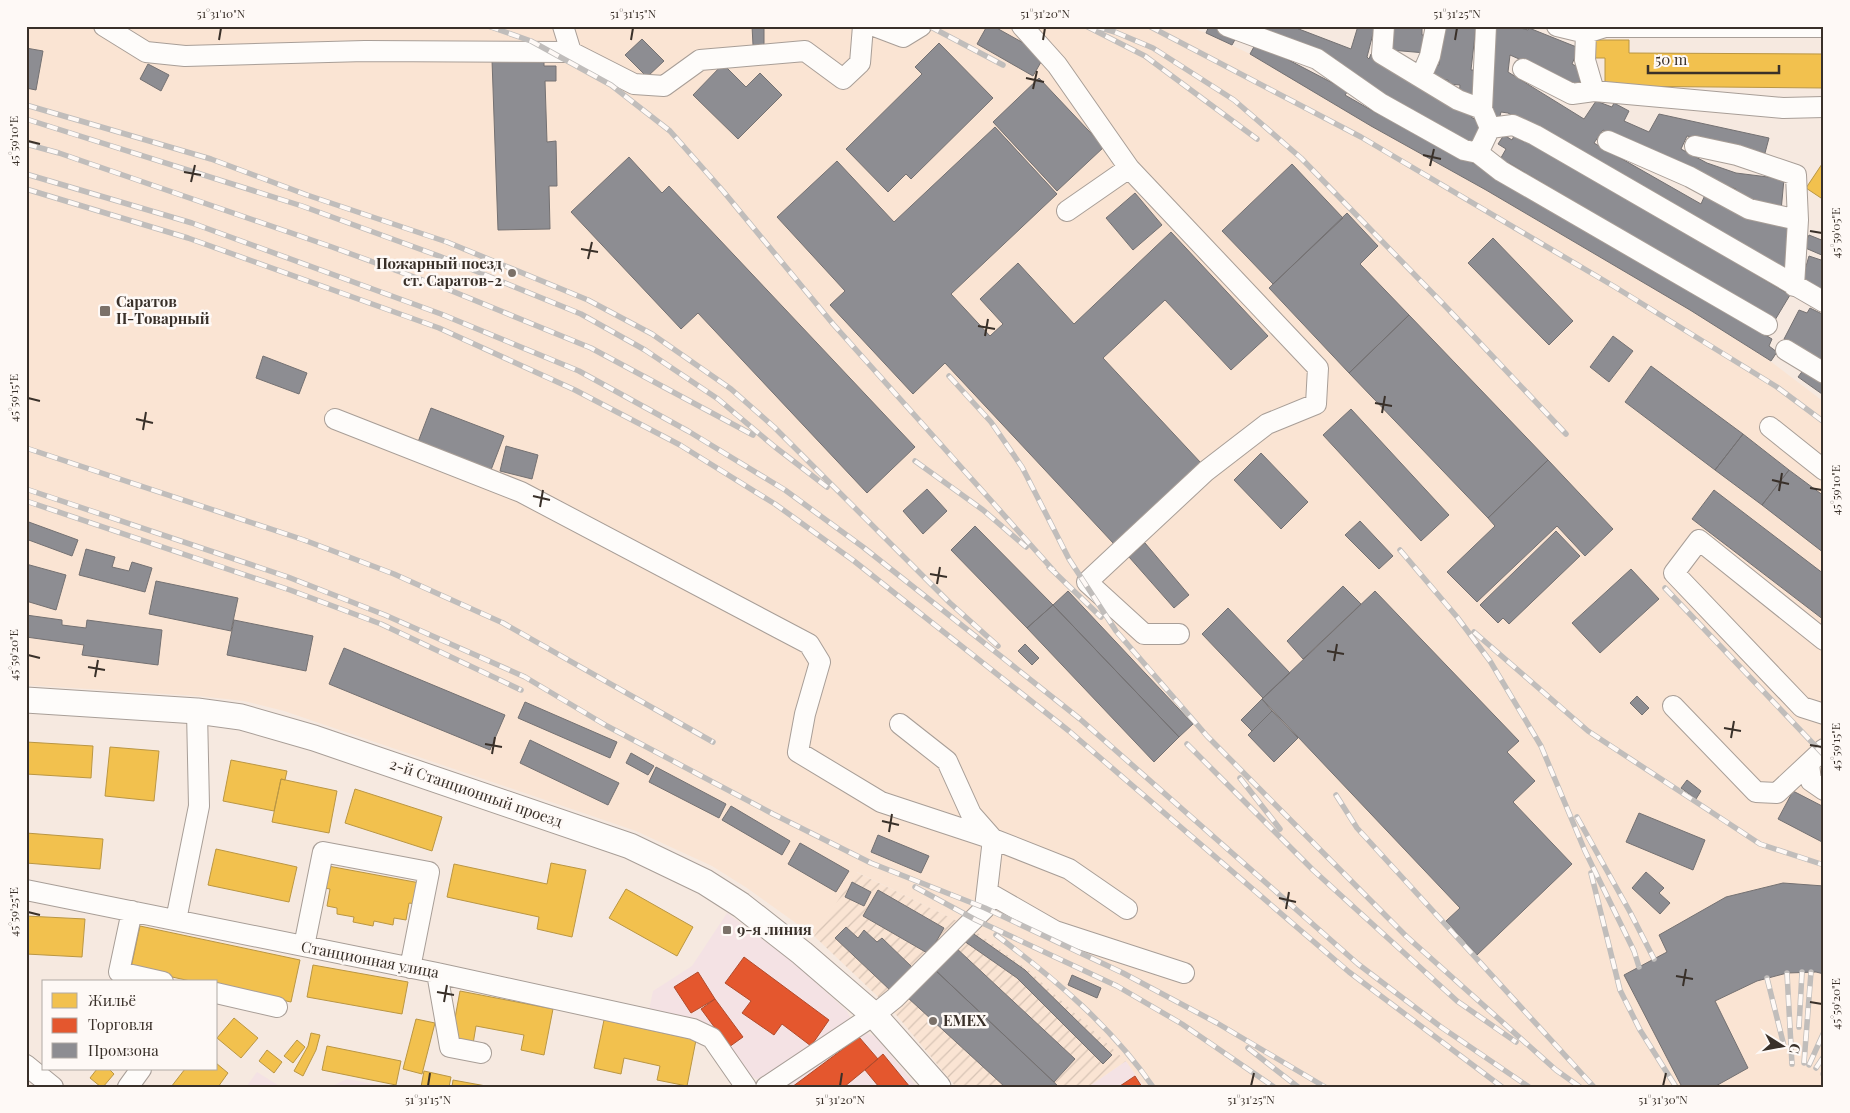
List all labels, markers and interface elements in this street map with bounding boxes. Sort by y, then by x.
text: 51°31'10"N [197,5,246,21]
text: 51°31'15"N [610,5,657,21]
text: 51°31'20"N [1020,5,1070,21]
text: 51°31'25"N [1433,5,1481,21]
scale bar [1648,42,1779,74]
text: 50 m [1655,49,1688,69]
text: 45°59'10"E [5,116,21,166]
text: 45°59'05"E [1827,208,1843,258]
place label: Пожарный поезд ст. Саратов-2 [376,253,502,290]
marker: Пожарный поезд ст. Саратов-2 [506,267,518,279]
place label: Саратов II-Товарный [116,291,210,328]
marker: Саратов II-Товарный [98,304,112,318]
text: 45°59'15"E [5,374,21,422]
text: 45°59'10"E [1827,465,1843,515]
text: 45°59'20"E [5,629,21,681]
text: 45°59'15"E [1827,723,1843,771]
street label: 2-й Станционный проезд [387,753,565,831]
text: 45°59'25"E [5,887,21,937]
place label: 9-я линия [737,919,812,939]
marker: 9-я линия [721,924,733,936]
street label: Станционная улица [299,936,441,982]
text: 45°59'20"E [1827,978,1843,1030]
legend [42,980,218,1070]
text: Жильё [88,990,136,1010]
place label: EMEX [943,1010,987,1030]
text: Торговля [88,1014,153,1034]
marker: EMEX [927,1015,939,1027]
north arrow [1758,1020,1808,1070]
text: Промзона [88,1040,159,1060]
text: С [1785,1042,1806,1055]
text: 51°31'15"N [405,1091,452,1107]
text: 51°31'20"N [815,1091,865,1107]
text: 51°31'25"N [1227,1091,1275,1107]
text: 51°31'30"N [1638,1091,1688,1107]

